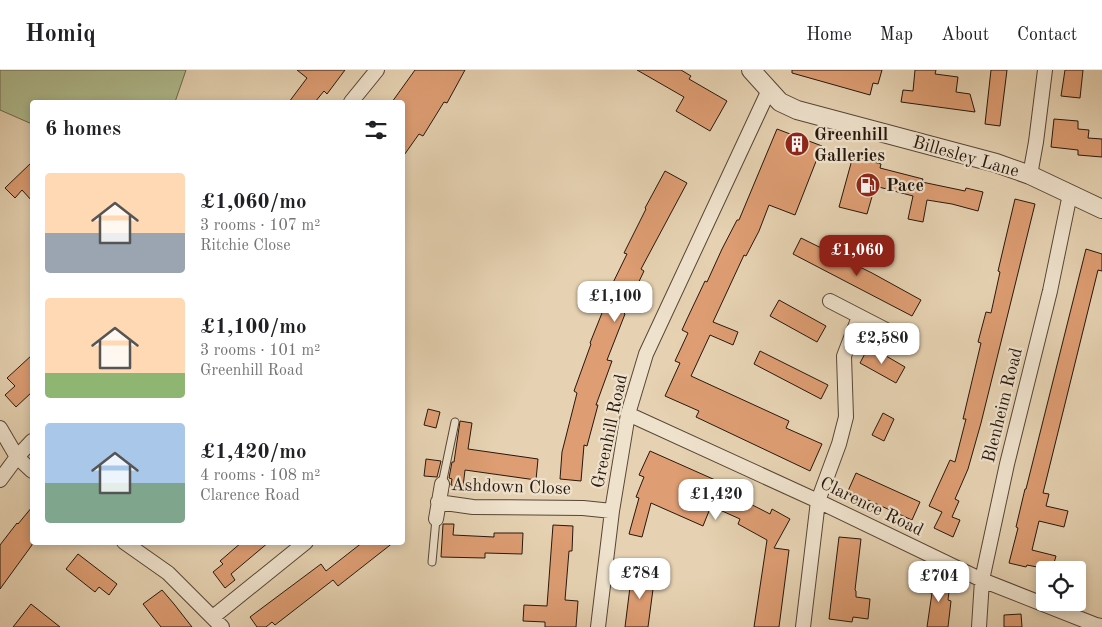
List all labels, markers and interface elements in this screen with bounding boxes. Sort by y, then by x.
text: Homiq [25,23,96,47]
text: Home [806,26,852,44]
text: Map [880,26,913,44]
text: About [941,26,989,44]
text: Contact [1017,26,1077,44]
icon: filters [362,116,390,144]
text: 6 homes [45,119,121,140]
place label: Greenhill Galleries [814,126,889,165]
building icon: Greenhill Galleries [784,131,810,157]
street label: Billesley Lane [910,133,1021,181]
fuel station icon: Pace [855,172,881,198]
place label: Pace [886,177,924,195]
text: £1,060/mo [200,192,307,213]
icon: home [85,193,145,253]
text: 3 rooms · 107 m² [200,218,320,234]
pin: £1,060 [816,234,898,277]
text: Ritchie Close [200,238,291,254]
text: £1,060 [830,243,884,259]
pin: £1,100 [574,280,656,323]
text: £1,100 [588,289,642,305]
text: £1,100/mo [200,317,307,338]
icon: home [85,318,145,378]
pin: £2,580 [841,322,923,365]
text: £2,580 [855,331,909,347]
text: 3 rooms · 101 m² [200,343,320,359]
street label: Blenheim Road [980,346,1026,464]
text: Greenhill Road [200,363,303,379]
street label: Greenhill Road [589,373,631,490]
text: £1,420/mo [200,442,307,463]
icon: home [85,443,145,503]
text: 4 rooms · 108 m² [200,468,320,484]
street label: Clarence Road [817,474,926,540]
street label: Ashdown Close [451,476,571,498]
pin: £1,420 [675,478,757,521]
text: £1,420 [689,487,743,503]
text: Clarence Road [200,488,300,504]
pin: £784 [610,558,670,600]
pin: £704 [909,560,969,603]
map controls [1036,561,1086,611]
button: locate [1036,561,1086,611]
text: £784 [620,566,660,582]
text: £704 [919,569,959,585]

